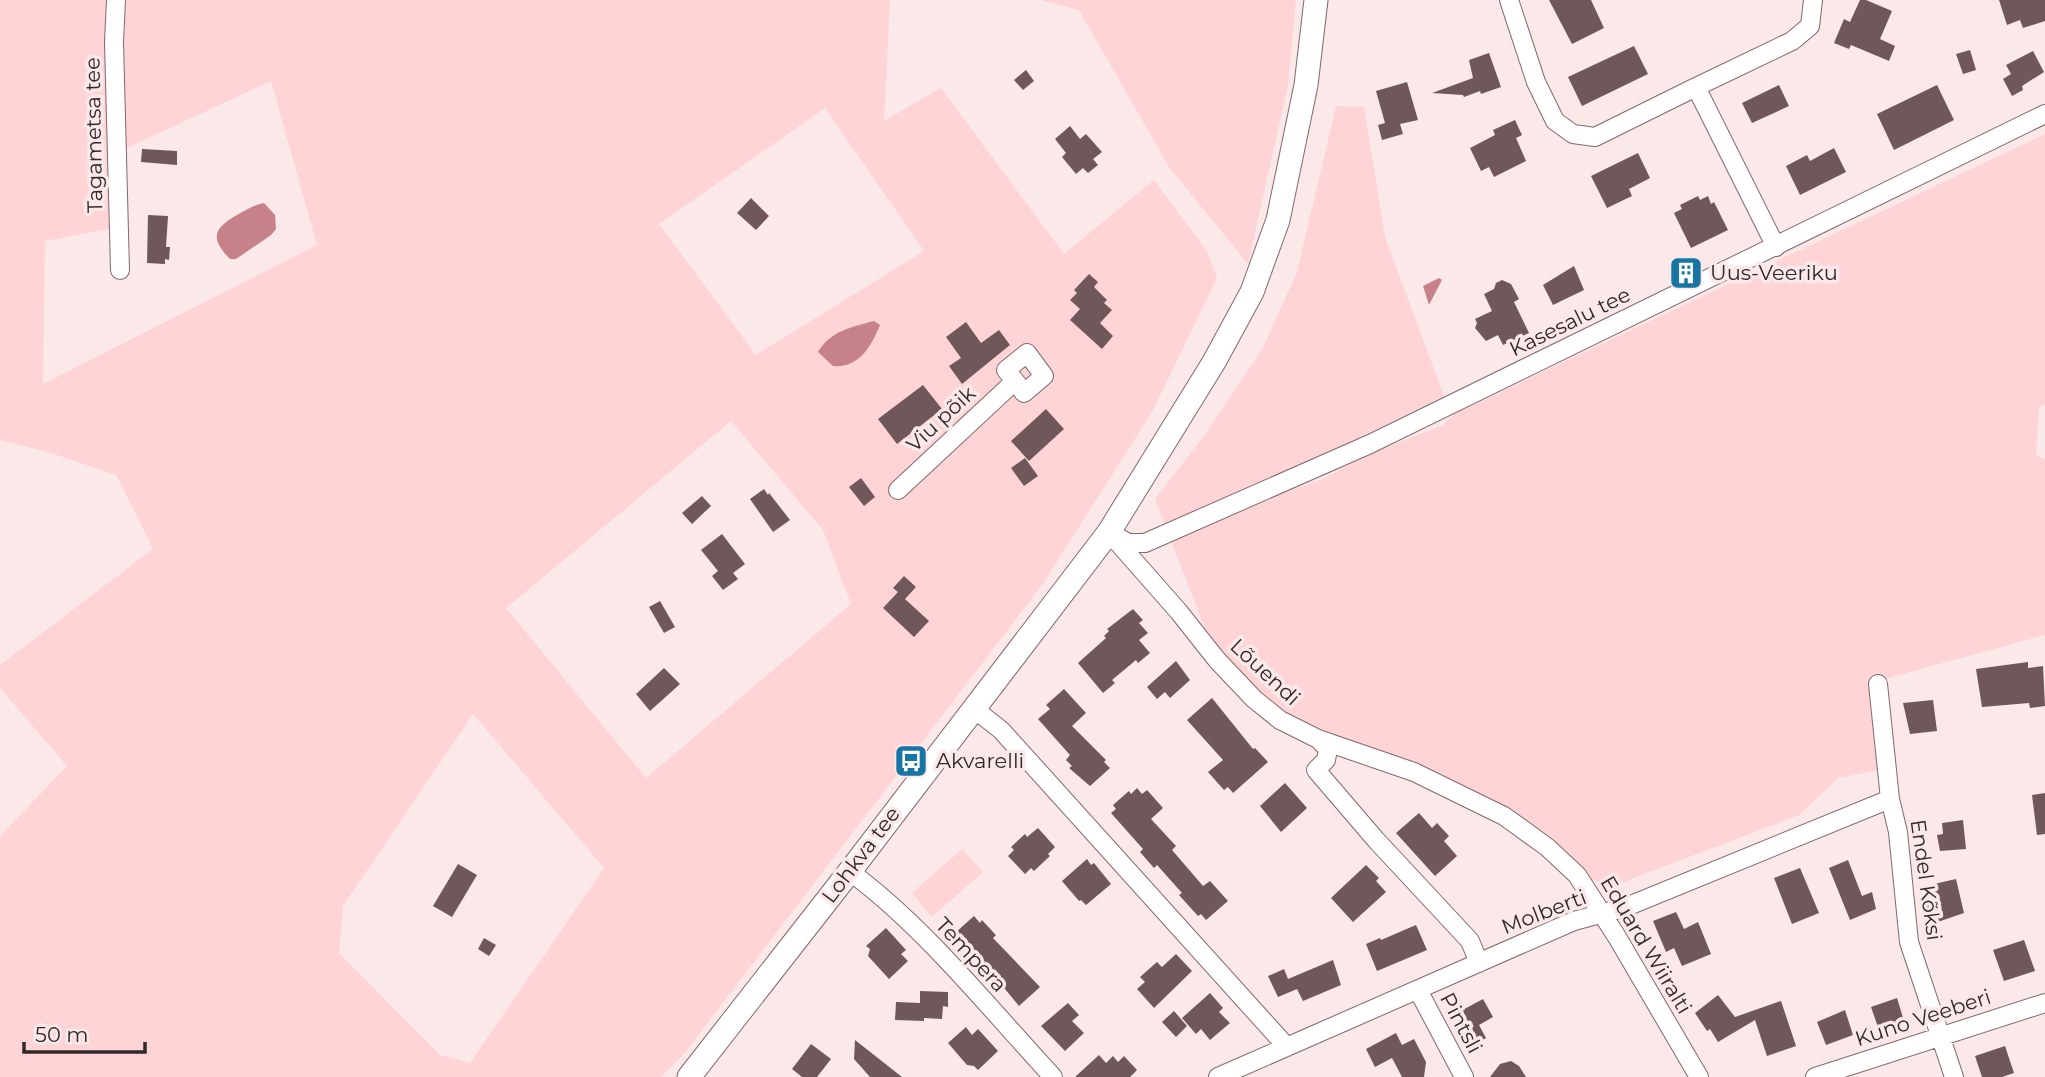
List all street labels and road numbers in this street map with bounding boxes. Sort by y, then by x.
street label: Tagametsa tee [80,57,107,213]
street label: Kasesalu tee [1505,282,1634,362]
street label: Viu põik [901,380,981,457]
street label: Lõuendi [1225,633,1305,710]
street label: Lohkva tee [816,802,905,908]
street label: Endel Kõksi [1906,818,1947,942]
street label: Eduard Wiiralti [1595,871,1697,1018]
street label: Molberti [1498,884,1590,939]
street label: Tempera [931,912,1012,997]
street label: Kuno Veeberi [1852,984,1994,1051]
street label: Pintsli [1435,988,1488,1057]

